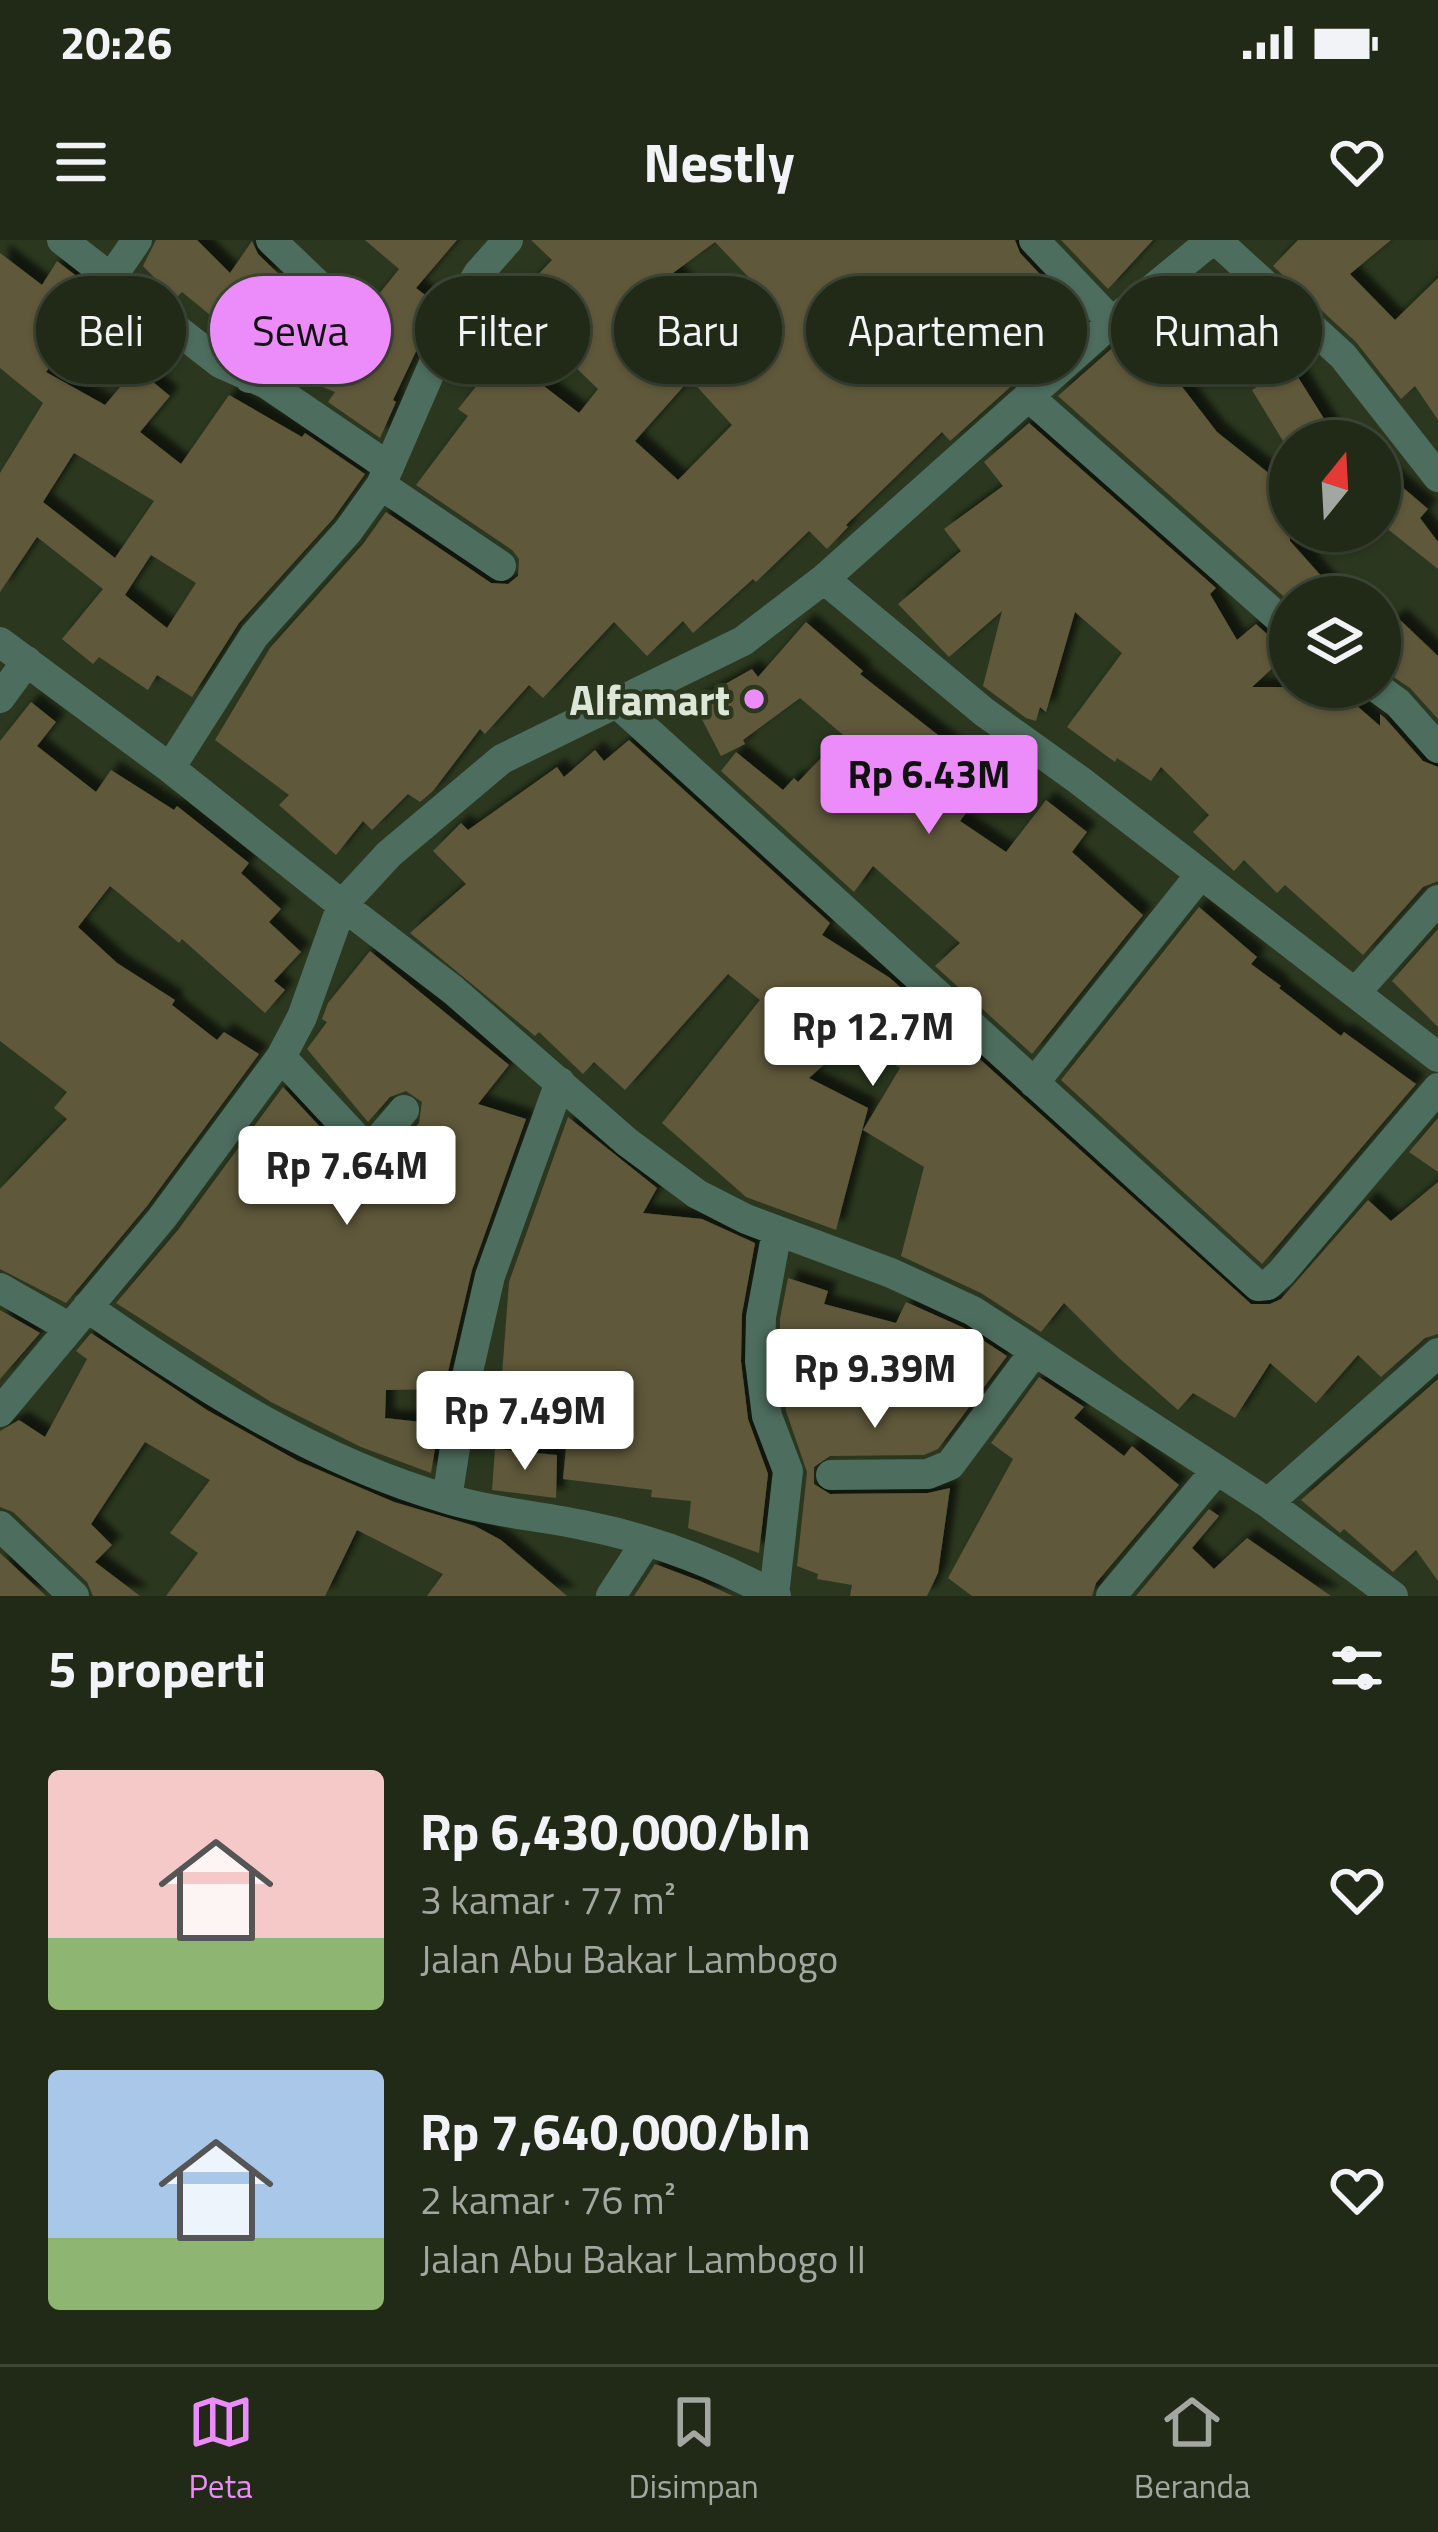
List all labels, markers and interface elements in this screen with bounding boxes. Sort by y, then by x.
text: 20:26 [60,8,172,76]
text: Nestly [643,121,795,203]
icon: menu [48,129,114,195]
icon: heart [1324,129,1390,195]
chip: Beli [36,276,186,384]
chip: Sewa [210,276,391,384]
chip: Filter [415,276,590,384]
chip: Baru [614,276,782,384]
chip: Apartemen [806,276,1087,384]
chip: Rumah [1111,276,1322,384]
north arrow [1269,420,1401,552]
map controls [1269,420,1401,708]
button: layers [1269,576,1401,708]
place label: Alfamart [569,667,730,731]
marker: Alfamart [741,686,767,712]
pin: Rp 6.43M [805,735,1053,837]
text: Rp 6.43M [848,744,1010,803]
pin: Rp 12.7M [749,987,997,1089]
text: Rp 12.7M [792,996,954,1055]
pin: Rp 7.64M [223,1126,471,1228]
text: Rp 7.64M [266,1135,428,1194]
pin: Rp 9.39M [751,1329,999,1431]
text: Rp 9.39M [794,1338,956,1397]
pin: Rp 7.49M [401,1371,649,1473]
text: Rp 7.49M [444,1380,606,1439]
text: 5 properti [48,1629,266,1707]
icon: filters [1324,1635,1390,1701]
text: Rp 6,430,000/bln [420,1792,811,1870]
icon: home [144,1818,288,1962]
icon: heart [1324,1857,1390,1923]
text: 3 kamar · 77 m² [420,1870,676,1929]
text: Jalan Abu Bakar Lambogo [420,1929,838,1988]
text: Rp 7,640,000/bln [420,2092,811,2170]
icon: home [144,2118,288,2262]
icon: heart [1324,2157,1390,2223]
text: 2 kamar · 76 m² [420,2170,676,2229]
text: Jalan Abu Bakar Lambogo II [420,2229,866,2288]
tab: Peta [188,2389,254,2511]
tab: Disimpan [629,2389,759,2511]
tab: Beranda [1134,2389,1250,2511]

